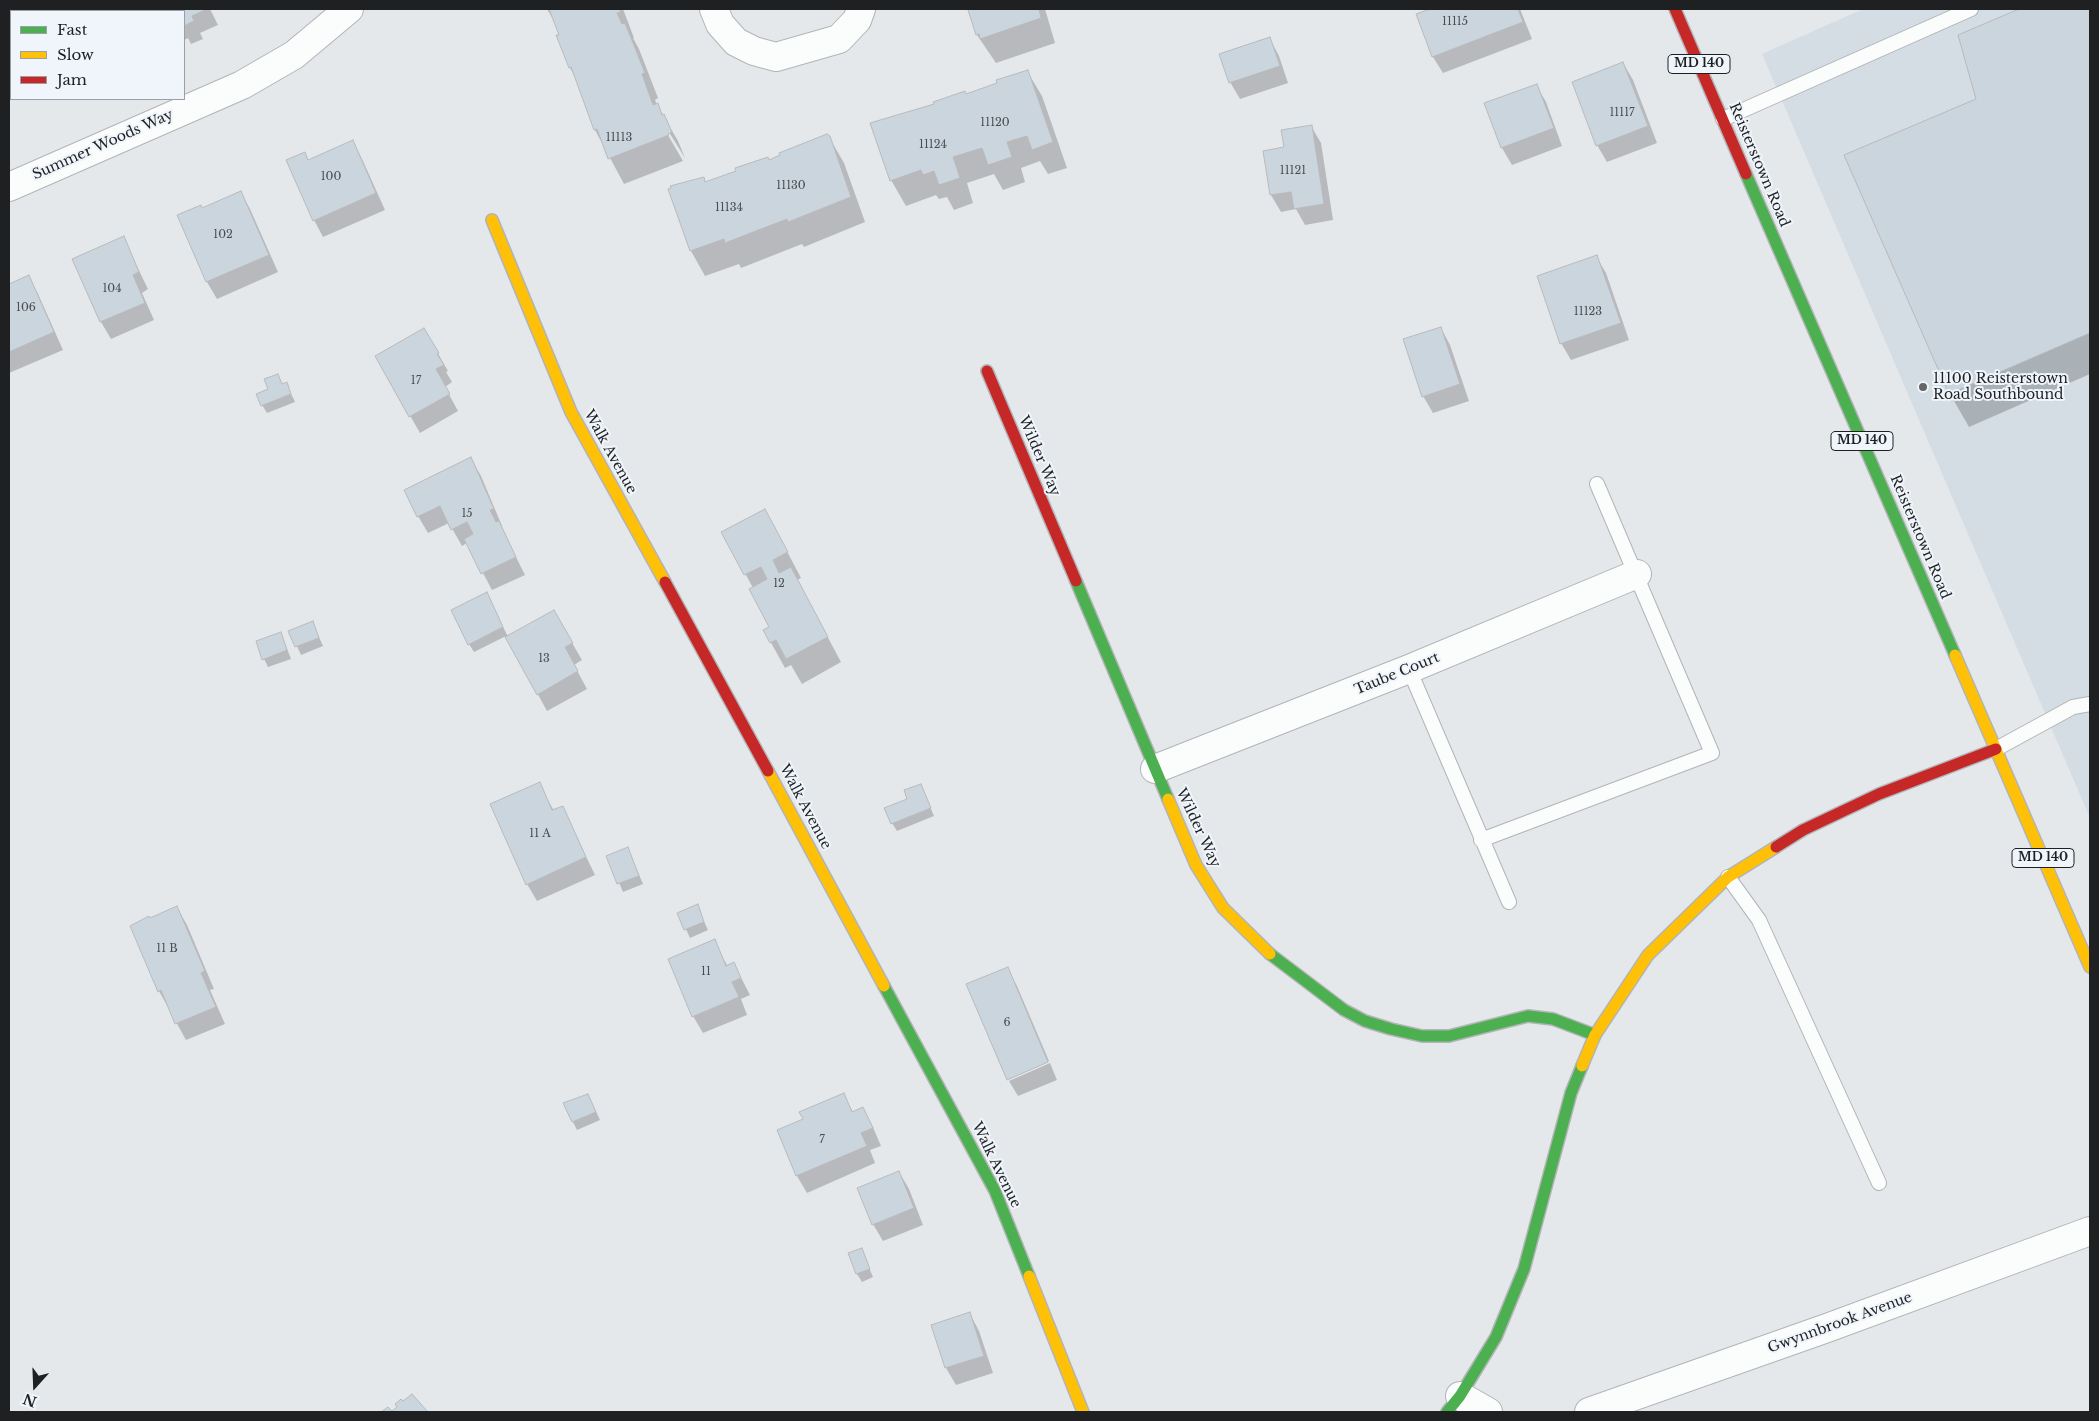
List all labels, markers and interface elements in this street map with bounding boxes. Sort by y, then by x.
legend [10,10,185,100]
house number: 11115 [1442,15,1468,29]
text: Fast [57,20,87,39]
text: Slow [57,45,94,64]
road number: MD 140 [1668,54,1730,74]
text: Jam [57,70,87,89]
street label: Reisterstown Road [1725,100,1793,230]
street label: Summer Woods Way [30,106,176,184]
house number: 11117 [1609,106,1635,120]
house number: 11120 [980,116,1010,130]
house number: 11113 [606,131,632,145]
house number: 11124 [919,138,947,152]
house number: 11121 [1280,164,1306,178]
house number: 100 [321,170,341,184]
house number: 11130 [776,179,806,193]
house number: 11134 [715,201,743,215]
house number: 102 [213,228,233,242]
house number: 104 [102,282,122,296]
house number: 106 [16,301,36,315]
house number: 11123 [1574,305,1602,319]
place label: 11100 Reisterstown Road Southbound [1933,371,2068,404]
house number: 17 [411,374,421,388]
marker: 11100 Reisterstown Road Southbound [1917,381,1929,393]
street label: Walk Avenue [580,407,640,497]
street label: Wilder Way [1015,413,1063,499]
road number: MD 140 [1831,432,1893,451]
street label: Reisterstown Road [1886,472,1954,602]
house number: 15 [461,507,473,521]
house number: 12 [773,577,785,591]
street label: Taube Court [1352,649,1442,699]
house number: 13 [538,652,550,666]
street label: Walk Avenue [776,762,834,852]
street label: Wilder Way [1172,786,1224,870]
house number: 11 A [529,827,551,841]
road number: MD 140 [2012,848,2074,868]
house number: 11 B [156,942,178,956]
house number: 11 [701,965,711,979]
house number: 6 [1003,1016,1011,1030]
street label: Walk Avenue [968,1119,1024,1211]
house number: 7 [819,1133,825,1147]
street label: Gwynnbrook Avenue [1766,1289,1914,1357]
north arrow [10,1361,60,1411]
text: N [21,1389,39,1411]

